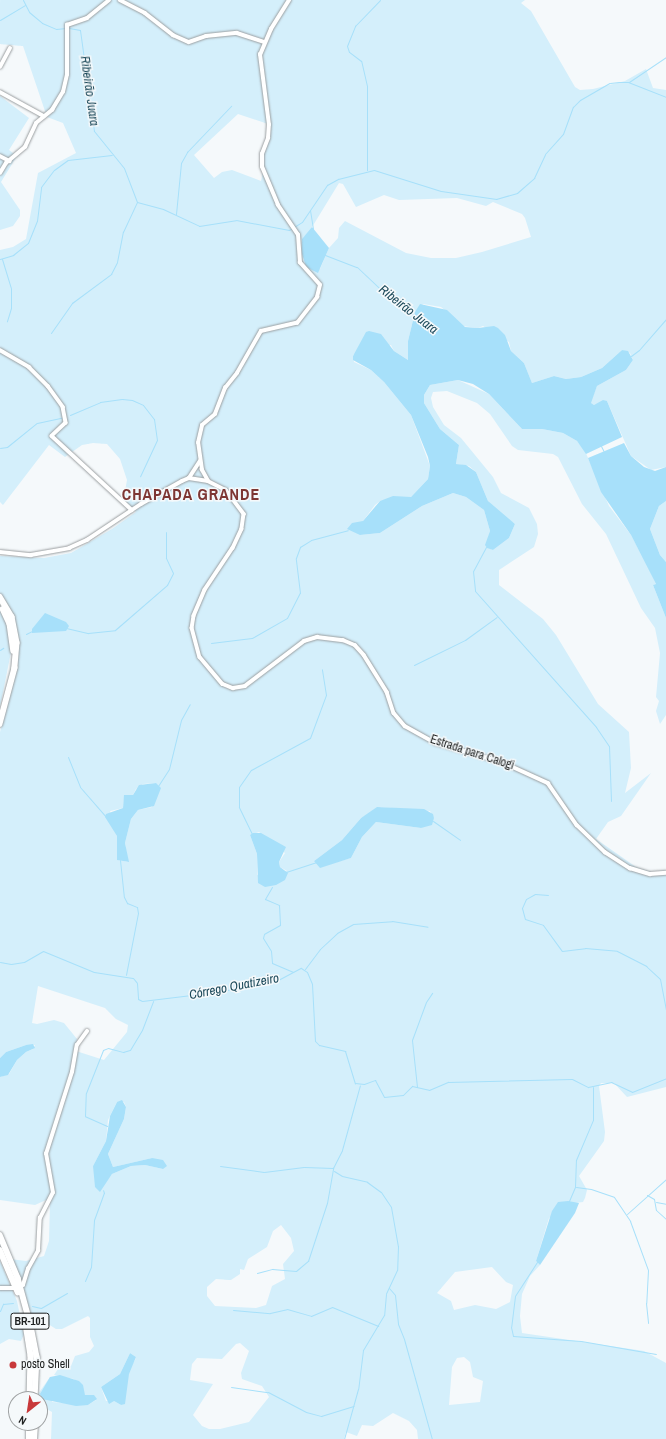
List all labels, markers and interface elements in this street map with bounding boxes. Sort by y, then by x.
water label: Ribeirão Juara [76,55,102,127]
water label: Ribeirão Juara [375,282,441,338]
district label: CHAPADA GRANDE [121,484,261,504]
street label: Estrada para Calogi [428,733,516,773]
water label: Córrego Quatizeiro [188,971,280,1003]
road number: BR-101 [10,1312,50,1330]
place label: posto Shell [21,1358,70,1372]
marker: posto Shell [8,1360,18,1370]
north arrow [8,1391,48,1431]
text: N [16,1413,29,1428]

